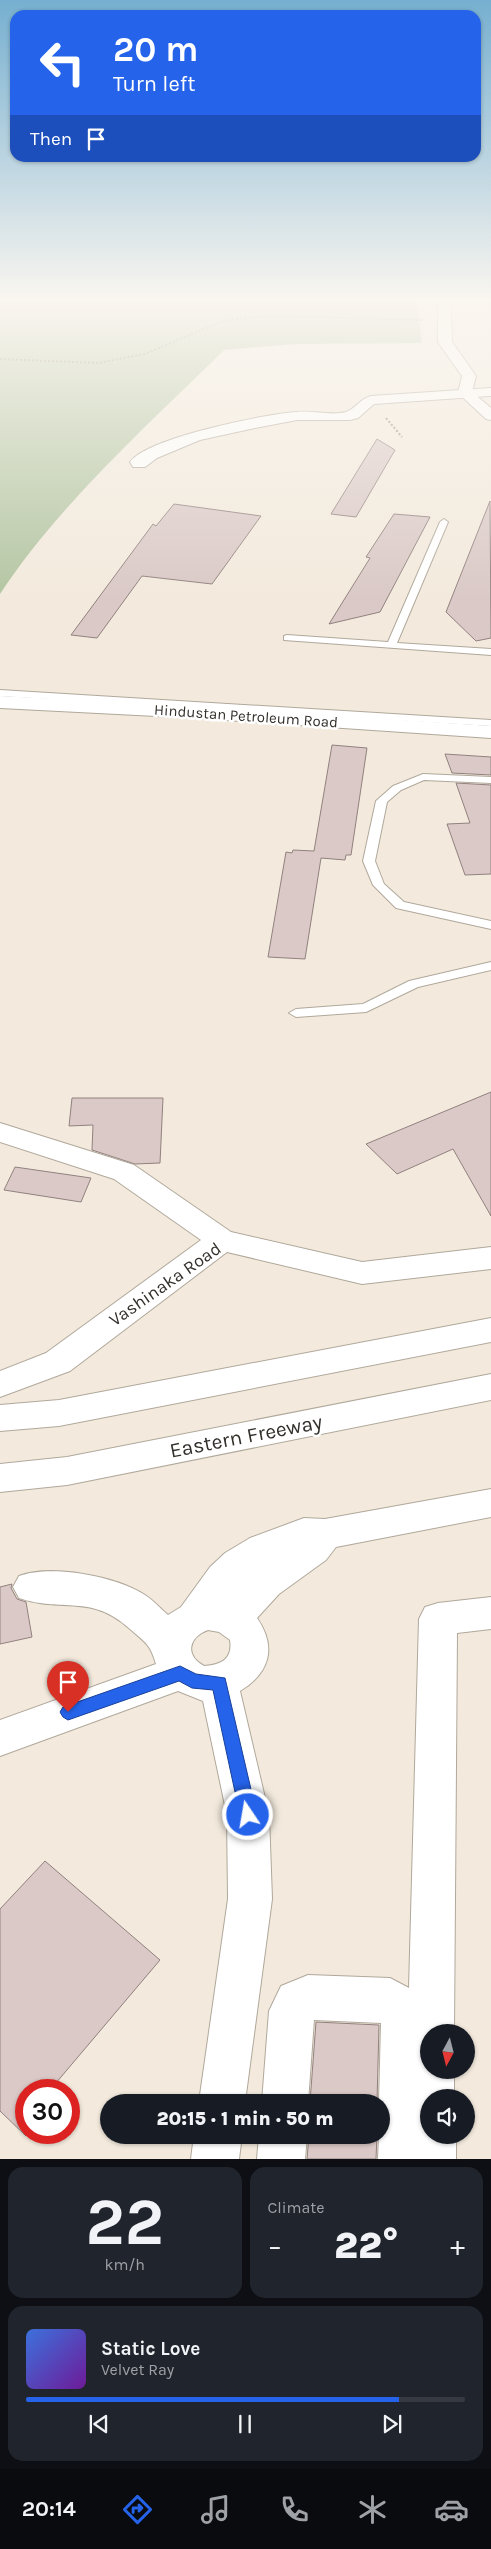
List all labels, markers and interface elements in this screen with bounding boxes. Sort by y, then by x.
text: 20 m [113,29,198,70]
icon: left [30,30,95,95]
text: Turn left [113,71,196,97]
icon: arrive [82,125,110,153]
text: Then [30,128,72,150]
street label: Hindustan Petroleum Road [153,701,339,731]
street label: Vashinaka Road [105,1237,225,1331]
street label: Eastern Freeway [168,1409,325,1463]
pin [47,1661,89,1712]
icon: arrive [54,1668,82,1696]
position arrow [221,1788,273,1840]
north arrow [420,2024,475,2079]
map controls [420,2024,475,2144]
speed limit sign: 30 [15,2079,80,2144]
button: sound [420,2089,475,2144]
text: 20:15 · 1 min · 50 m [157,2108,333,2130]
text: 22 [85,2184,164,2260]
text: Climate [268,2198,325,2217]
text: 22° [334,2223,399,2268]
text: − [268,2229,282,2262]
text: + [450,2229,465,2262]
text: km/h [104,2255,145,2274]
text: Static Love [101,2338,200,2360]
text: Velvet Ray [101,2360,174,2379]
icon: previous [85,2410,113,2438]
icon: pause [231,2410,259,2438]
icon: next [378,2410,406,2438]
icon: directions [120,2492,155,2527]
icon: music [198,2492,233,2527]
icon: phone [277,2492,312,2527]
icon: climate [355,2492,390,2527]
icon: car [434,2492,469,2527]
text: 20:14 [22,2496,76,2522]

